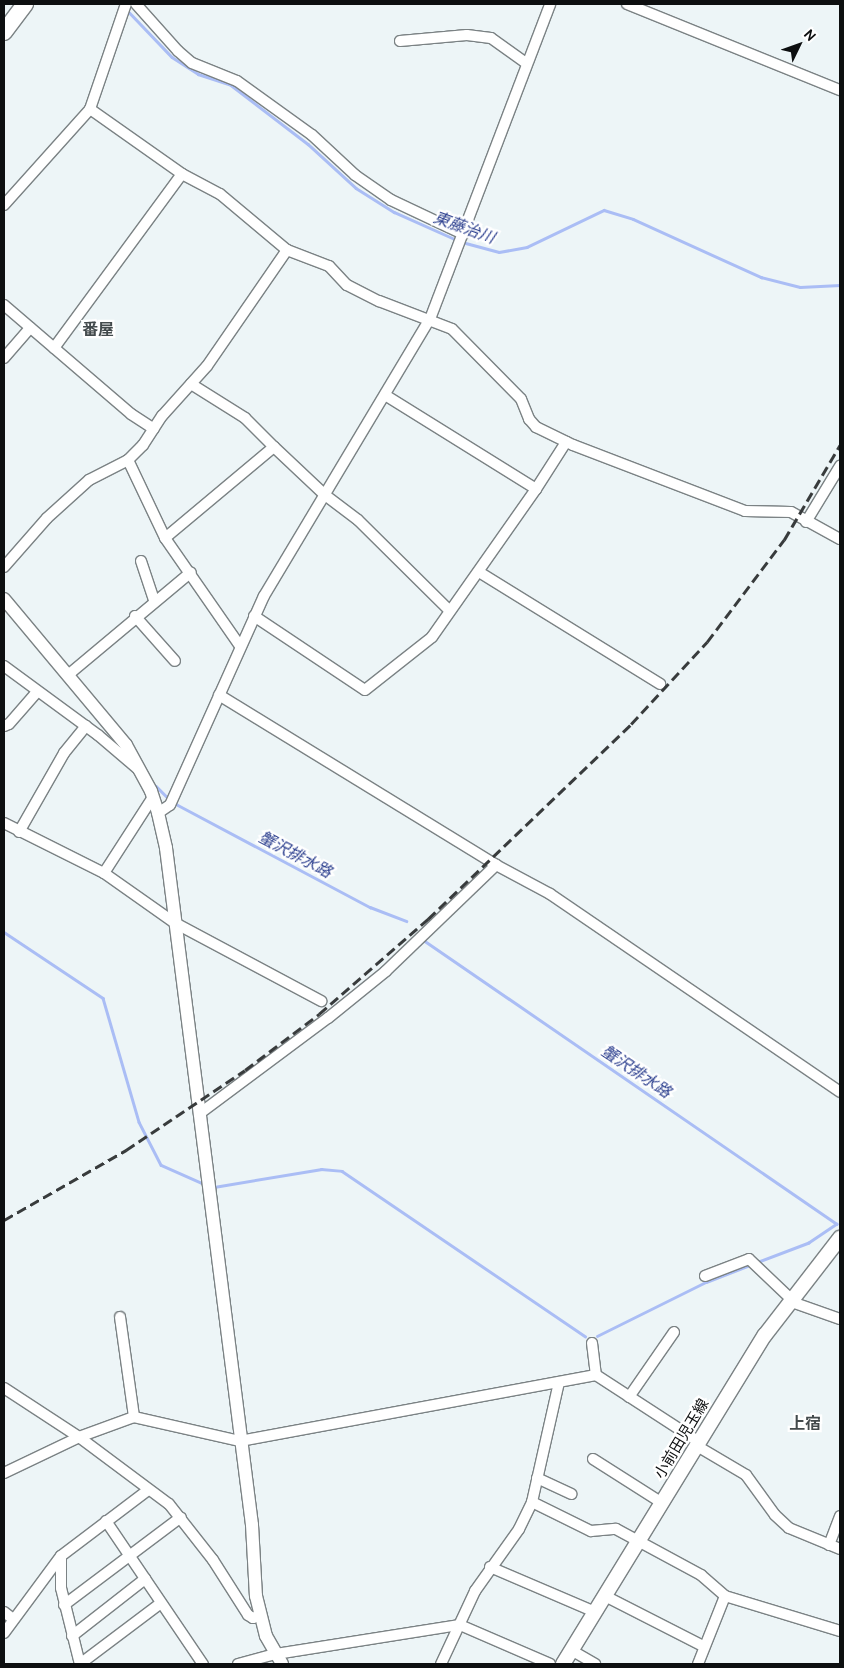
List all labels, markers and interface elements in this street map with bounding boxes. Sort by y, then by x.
north arrow [774,20,824,70]
text: N [800,25,820,45]
water label: 東藤治川 [431,208,497,248]
district label: 番屋 [82,320,114,340]
water label: 蟹沢排水路 [255,828,335,882]
water label: 蟹沢排水路 [597,1042,675,1102]
street label: 小前田児玉線 [651,1396,713,1482]
district label: 上宿 [789,1414,821,1434]

